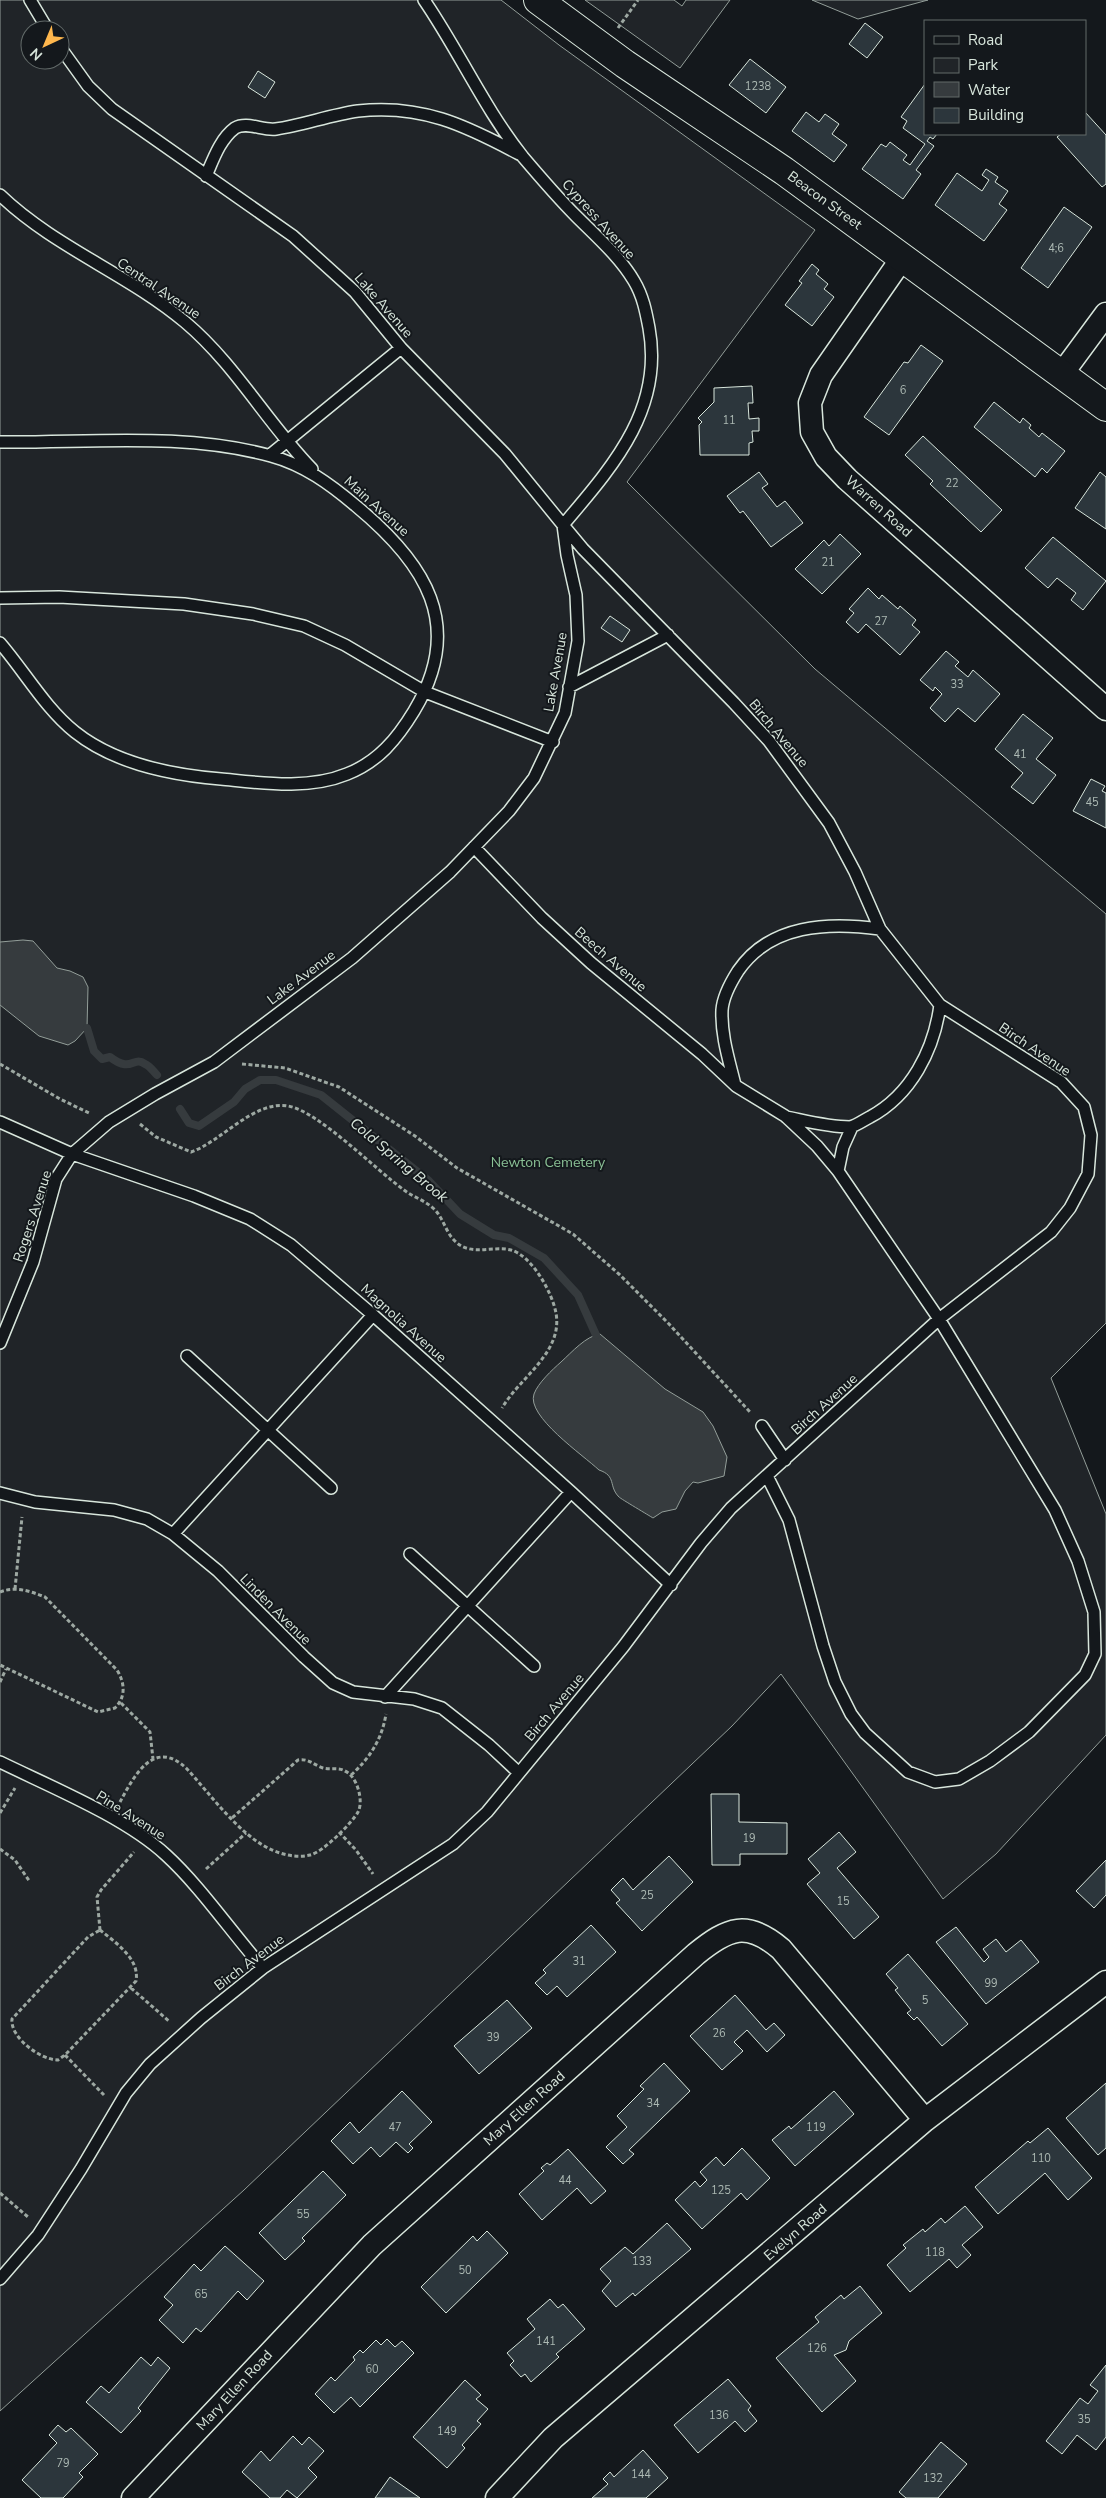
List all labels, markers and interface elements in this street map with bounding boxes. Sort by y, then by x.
north arrow [20,20,70,70]
legend [924,20,1086,135]
text: Road [968,30,1003,50]
text: N [26,44,47,64]
text: Park [968,55,998,75]
house number: 1238 [745,79,772,94]
text: Water [968,80,1011,100]
text: Building [968,105,1024,125]
street label: Beacon Street [783,167,866,234]
street label: Cypress Avenue [558,175,640,263]
house number: 4;6 [1048,241,1064,256]
street label: Central Avenue [113,253,204,323]
street label: Lake Avenue [350,269,417,342]
house number: 6 [900,383,907,398]
house number: 11 [722,413,736,428]
street label: Warren Road [841,471,916,541]
street label: Main Avenue [340,472,413,541]
house number: 22 [945,476,959,491]
house number: 21 [821,555,835,570]
house number: 27 [874,614,888,629]
street label: Lake Avenue [539,631,572,713]
house number: 33 [950,677,964,692]
street label: Birch Avenue [745,695,813,771]
house number: 41 [1013,747,1027,762]
house number: 45 [1085,795,1099,810]
street label: Beech Avenue [570,923,651,996]
street label: Lake Avenue [263,946,339,1009]
street label: Birch Avenue [995,1018,1075,1081]
water label: Cold Spring Brook [346,1113,453,1207]
park label: Newton Cemetery [491,1153,606,1172]
street label: Rogers Avenue [9,1168,56,1265]
street label: Magnolia Avenue [357,1280,451,1367]
street label: Birch Avenue [787,1369,862,1439]
street label: Linden Avenue [236,1570,315,1649]
street label: Birch Avenue [520,1669,588,1745]
street label: Pine Avenue [92,1786,169,1844]
house number: 19 [742,1831,756,1846]
house number: 25 [640,1888,654,1903]
house number: 15 [836,1894,850,1909]
street label: Birch Avenue [210,1930,288,1995]
house number: 31 [572,1954,586,1969]
house number: 99 [984,1976,998,1991]
house number: 5 [922,1993,929,2008]
house number: 26 [712,2026,726,2041]
house number: 39 [486,2030,500,2045]
street label: Mary Ellen Road [479,2067,569,2150]
house number: 34 [646,2096,660,2111]
house number: 47 [388,2120,402,2135]
house number: 119 [806,2120,826,2135]
house number: 110 [1031,2151,1051,2166]
house number: 44 [558,2173,572,2188]
house number: 125 [711,2183,731,2198]
street label: Evelyn Road [760,2200,831,2265]
house number: 55 [296,2207,310,2222]
house number: 118 [925,2245,945,2260]
house number: 133 [632,2254,652,2269]
house number: 50 [458,2263,472,2278]
house number: 65 [194,2287,208,2302]
house number: 141 [536,2334,556,2349]
house number: 126 [807,2341,827,2356]
street label: Mary Ellen Road [192,2346,277,2435]
house number: 60 [365,2362,379,2377]
house number: 136 [709,2408,729,2423]
house number: 35 [1077,2412,1091,2427]
house number: 149 [437,2424,457,2439]
house number: 79 [56,2456,70,2471]
house number: 144 [631,2467,651,2482]
house number: 132 [923,2471,943,2486]

